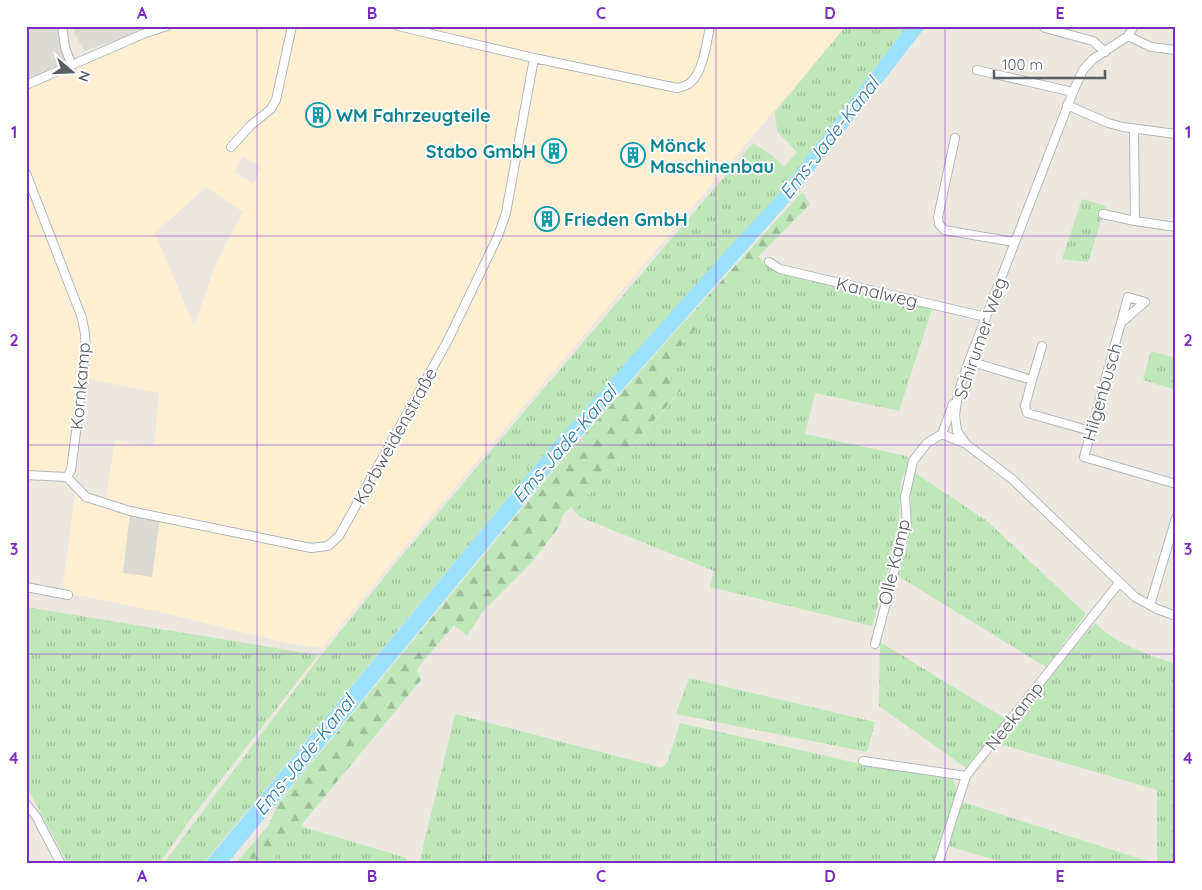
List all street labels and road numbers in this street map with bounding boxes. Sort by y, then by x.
street label: Kanalweg [834,271,920,313]
street label: Schirumer Weg [948,274,1012,402]
street label: Hilgenbusch [1077,340,1127,444]
street label: Kornkamp [65,341,95,431]
street label: Korbweidenstraße [348,364,442,508]
street label: Olle Kamp [873,517,915,607]
street label: Neekamp [980,677,1048,755]

